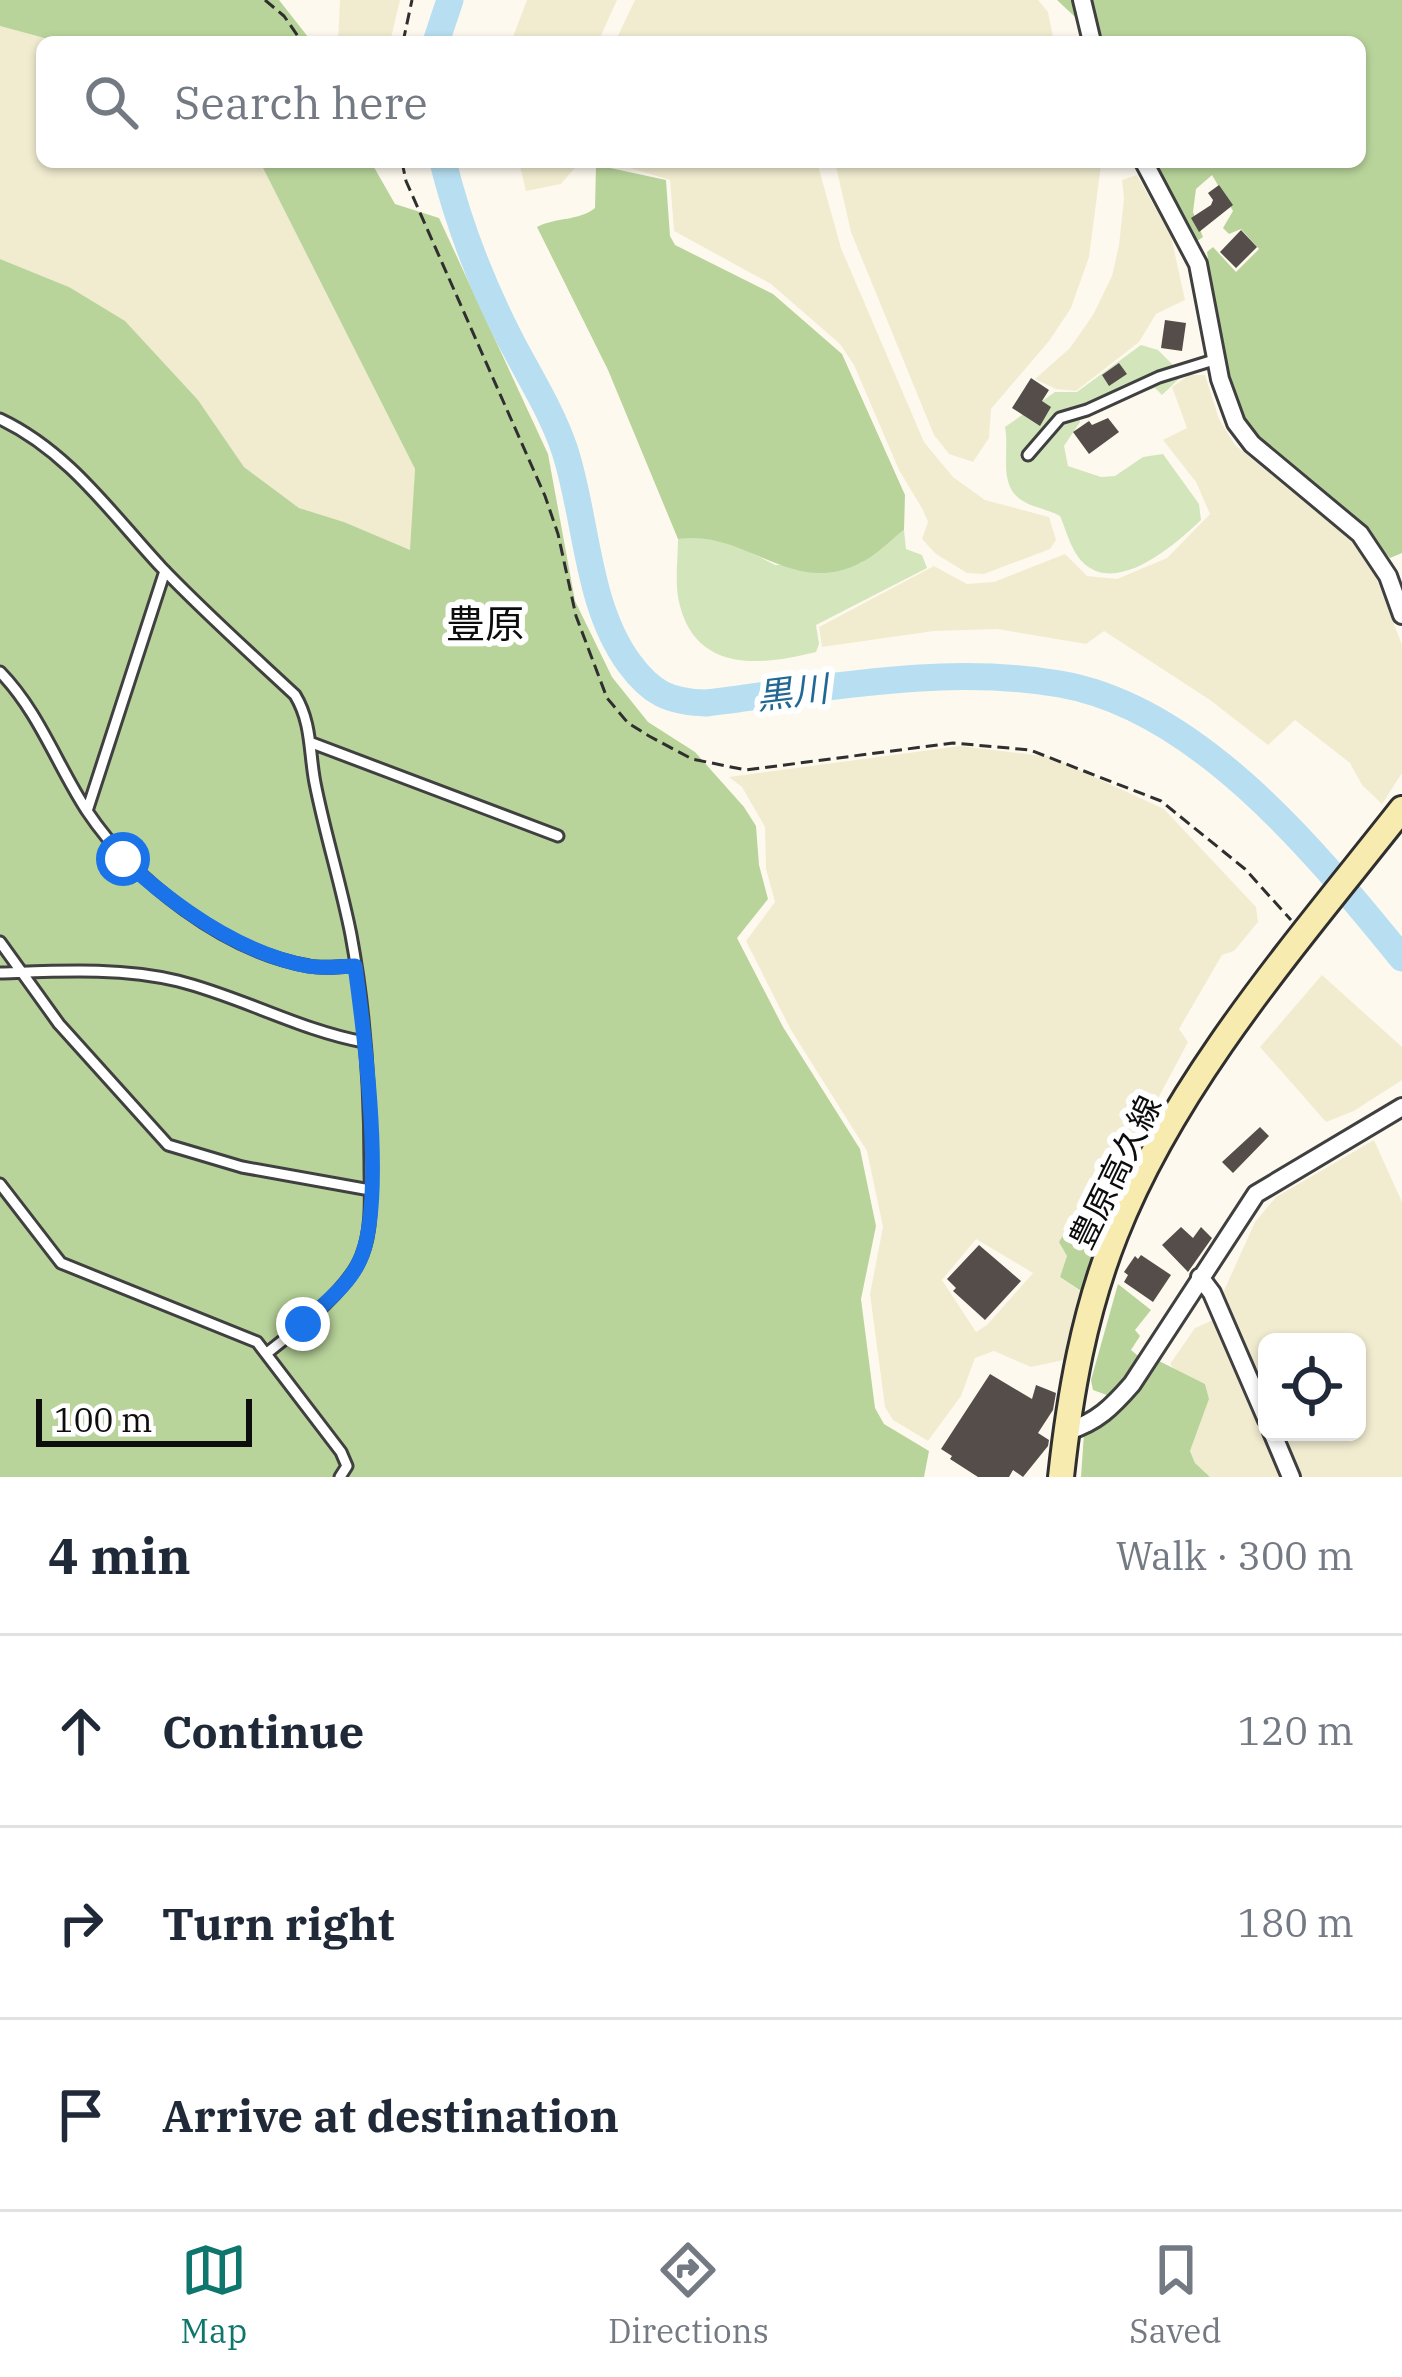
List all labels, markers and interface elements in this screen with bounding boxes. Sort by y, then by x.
search box [36,36,1366,168]
icon: search [78,69,144,135]
text: Search here [174,73,428,131]
district label: 豊原 [446,598,524,649]
water label: 黒川 [753,663,834,719]
route start [96,832,150,886]
street label: 豊原高久線 [1059,1088,1170,1255]
route end [276,1297,330,1351]
map controls [1258,1333,1366,1441]
button: locate [1258,1333,1366,1441]
scale bar [36,1393,252,1446]
text: 100 m [54,1398,153,1441]
text: 4 min [48,1522,191,1588]
text: Walk · 300 m [1116,1530,1354,1581]
icon: ahead [48,1698,114,1764]
text: Continue [162,1702,364,1760]
text: 120 m [1238,1705,1354,1756]
icon: right [48,1890,114,1956]
text: Turn right [162,1894,394,1952]
text: 180 m [1238,1897,1354,1948]
icon: arrive [48,2082,114,2148]
text: Arrive at destination [162,2086,619,2144]
tab: Map [180,2237,247,2352]
tab: Directions [608,2237,769,2352]
tab: Saved [1129,2237,1222,2352]

